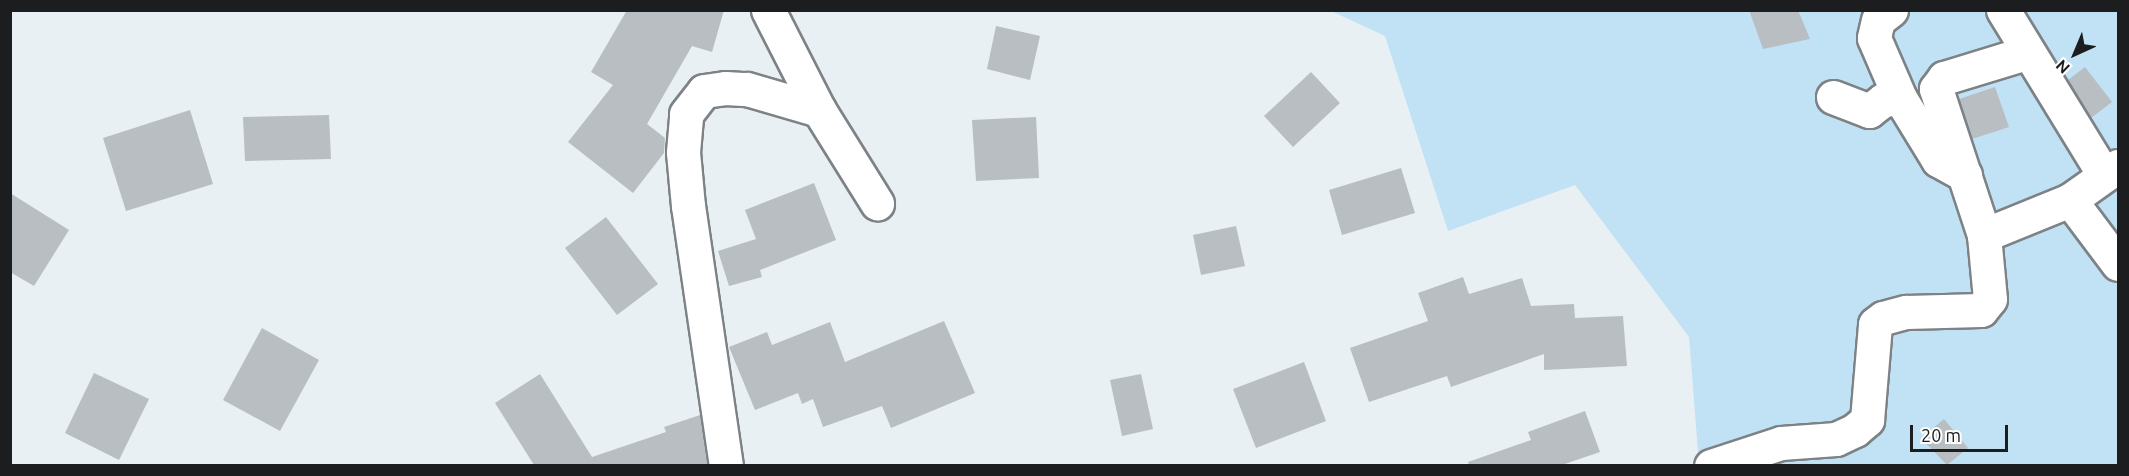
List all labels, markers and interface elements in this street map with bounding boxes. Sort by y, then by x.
north arrow [2045,24,2105,84]
text: N [2052,56,2073,78]
scale bar [1913,413,2010,451]
text: 20 m [1921,425,1961,445]

